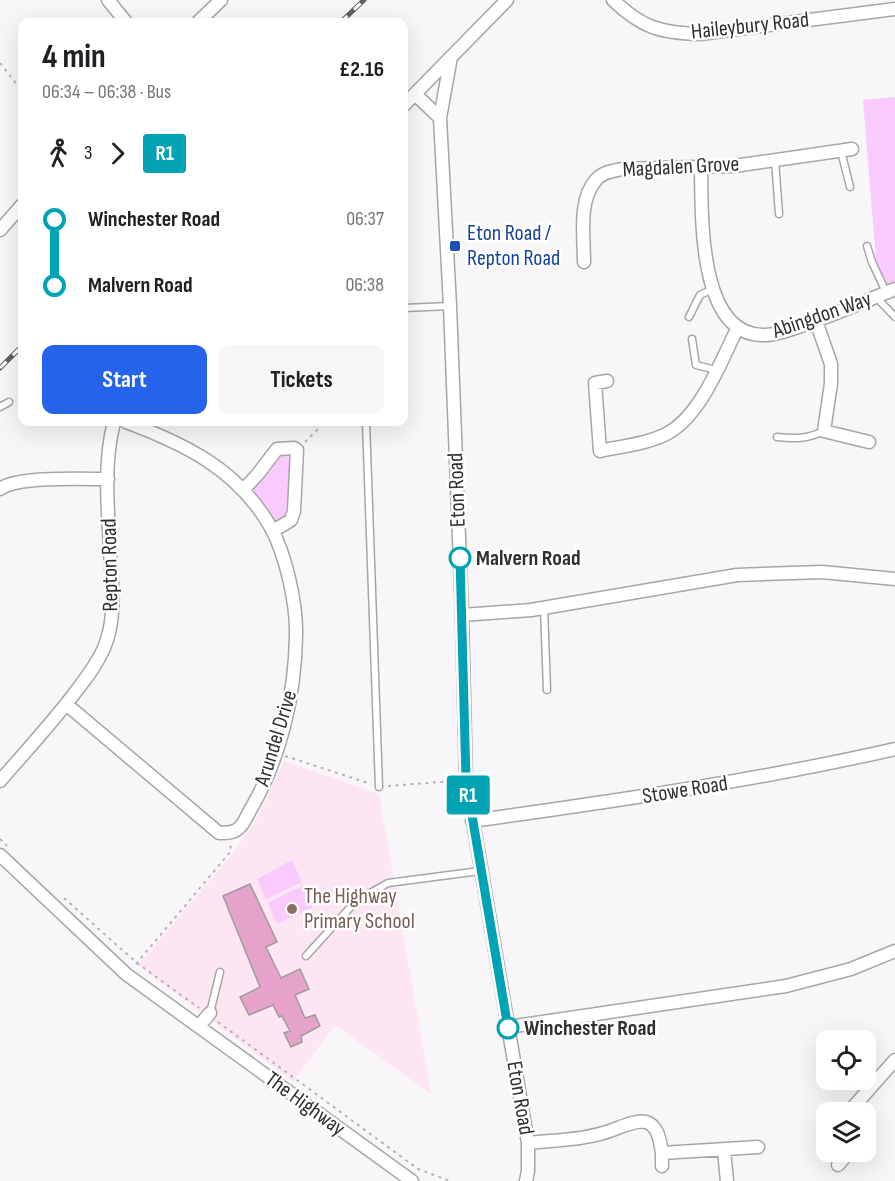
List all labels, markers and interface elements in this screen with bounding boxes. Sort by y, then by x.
street label: Haileybury Road [690,6,810,46]
text: 4 min [42,37,106,77]
text: £2.16 [339,56,384,83]
text: 06:34 – 06:38 · Bus [42,80,171,104]
icon: walk [42,137,75,170]
icon: forward [101,137,134,170]
text: 3 [84,141,92,165]
text: R1 [155,141,174,166]
street label: Magdalen Grove [622,150,740,184]
text: Winchester Road [88,206,220,233]
text: 06:37 [346,207,384,231]
place label: Eton Road / Repton Road [467,220,560,272]
marker: Eton Road / Repton Road [448,239,462,253]
text: Malvern Road [88,272,193,299]
text: 06:38 [345,273,384,297]
street label: Abingdon Way [768,285,875,345]
button: Start [42,345,207,414]
button: Tickets [219,345,384,414]
street label: Eton Road [442,452,472,528]
street label: Repton Road [96,518,124,612]
place label: Malvern Road [476,545,581,572]
marker: Malvern Road [449,547,471,569]
street label: Arundel Drive [248,687,303,790]
street label: Stowe Road [640,770,730,810]
line badge: R1 [441,776,495,814]
text: R1 [459,783,477,808]
place label: The Highway Primary School [304,883,415,935]
marker: The Highway Primary School [285,902,299,916]
place label: Winchester Road [524,1015,656,1042]
marker: Winchester Road [497,1017,519,1039]
map controls [816,1030,876,1162]
button: locate [816,1030,876,1090]
street label: Eton Road [500,1059,540,1137]
street label: The Highway [260,1066,351,1142]
button: layers [816,1102,876,1162]

